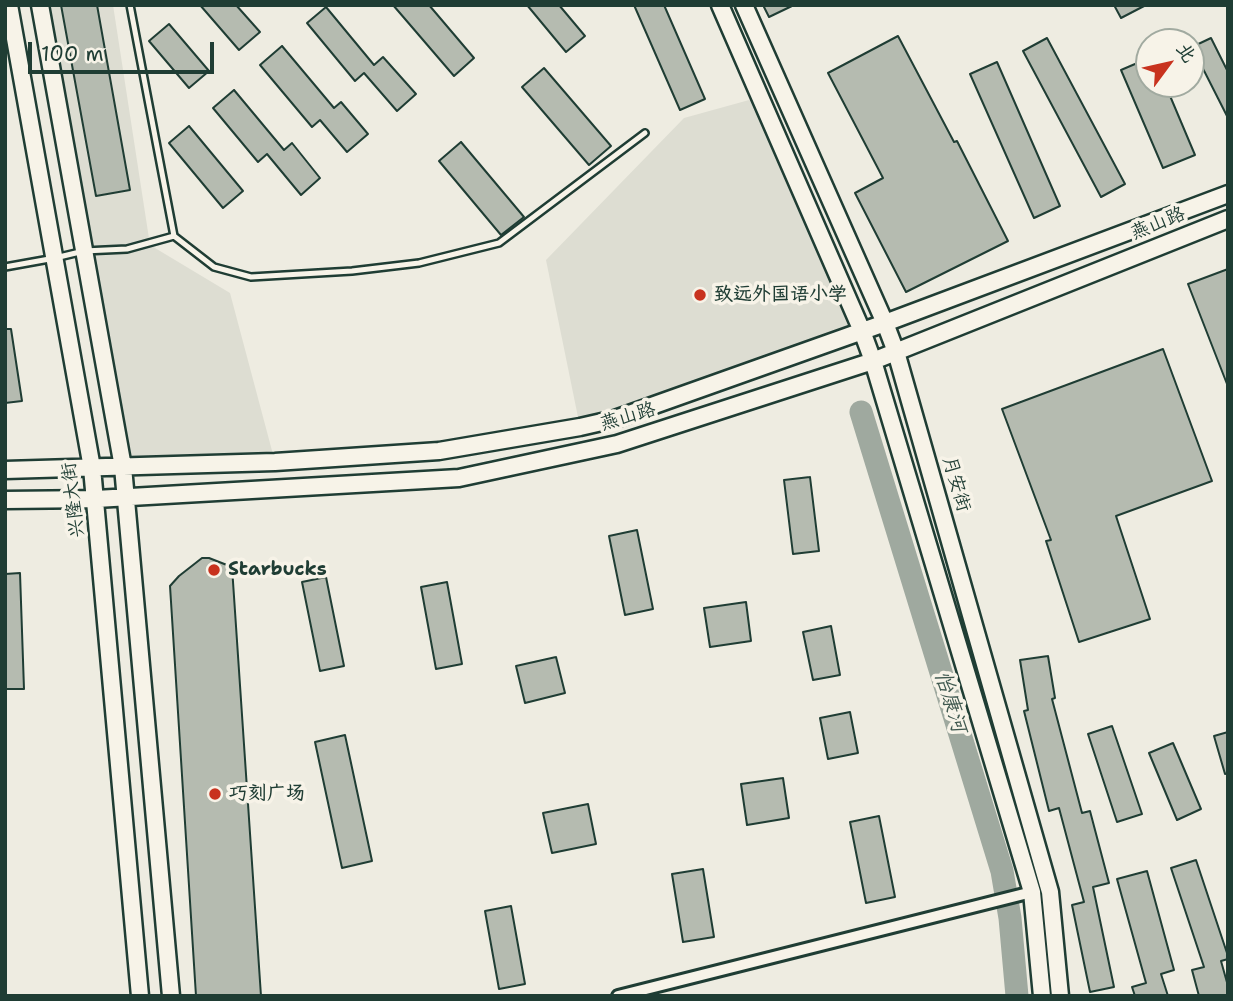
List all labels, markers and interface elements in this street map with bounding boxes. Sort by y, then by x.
scale bar [32,28,217,72]
north arrow [1135,28,1205,98]
text: 北 [1171,38,1202,67]
text: 100 m [41,40,104,68]
street label: 燕山路 [1127,203,1189,245]
place label: 致远外国语小学 [714,284,847,306]
marker: 致远外国语小学 [692,287,708,303]
street label: 燕山路 [597,398,659,436]
street label: 月安街 [937,453,975,515]
street label: 兴隆大街 [58,461,90,539]
place label: Starbucks [228,559,327,581]
marker: Starbucks [206,562,222,578]
water label: 怡康河 [929,668,971,736]
place label: 巧刻广场 [229,783,305,805]
marker: 巧刻广场 [207,786,223,802]

